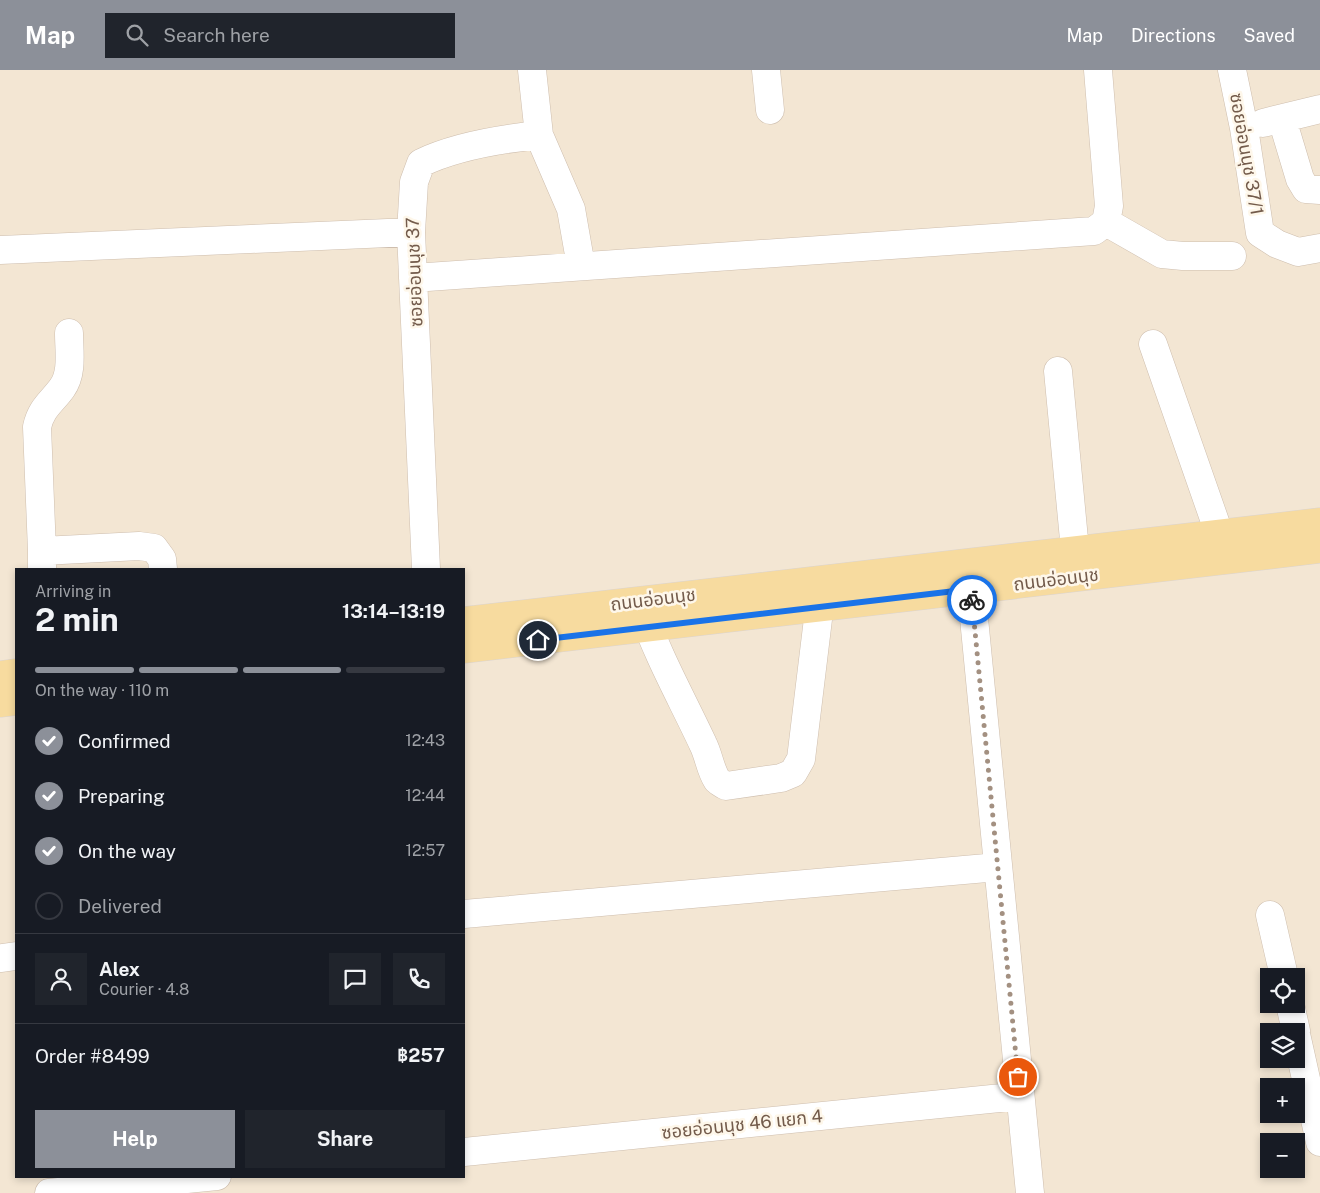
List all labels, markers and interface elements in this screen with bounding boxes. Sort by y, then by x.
search box [105,13,455,58]
text: Map [25,21,75,49]
icon: search [123,21,151,49]
text: Search here [163,24,270,46]
text: Map [1066,25,1103,46]
text: Directions [1131,25,1216,46]
text: Saved [1244,25,1295,46]
street label: ซอยอ่อนนุช 37/1 [1225,91,1268,217]
street label: ซอยอ่อนนุช 37 [402,217,427,327]
street label: ถนนอ่อนนุช [1012,563,1100,596]
courier [947,575,997,625]
text: Arriving in [35,582,111,601]
street label: ถนนอ่อนนุช [609,583,697,616]
icon: bike [958,586,986,614]
text: 13:14–13:19 [342,600,445,622]
text: 2 min [35,601,119,638]
pin [517,619,559,661]
icon: home [524,626,552,654]
text: On the way · 110 m [35,681,169,700]
icon: check [35,727,63,755]
text: Confirmed [78,730,171,752]
text: 12:43 [405,731,445,750]
icon: check [35,782,63,810]
text: Preparing [78,785,165,807]
text: 12:44 [405,786,445,805]
icon: check [35,837,63,865]
text: On the way [78,840,176,862]
text: 12:57 [405,841,445,860]
text: Delivered [78,895,162,917]
button: person [35,953,87,1005]
button: chat [329,953,381,1005]
button: phone [393,953,445,1005]
text: Alex [99,958,140,980]
map controls [1260,968,1305,1178]
button: locate [1260,968,1305,1013]
text: Courier · 4.8 [99,980,189,999]
button: layers [1260,1023,1305,1068]
text: ฿257 [397,1044,445,1066]
text: Order #8499 [35,1045,150,1067]
pin [997,1056,1039,1098]
icon: bag [1004,1063,1032,1091]
button: + [1260,1078,1305,1123]
street label: ซอยอ่อนนุช 46 แยก 4 [660,1105,824,1144]
button: Help [35,1110,235,1168]
button: Share [245,1110,445,1168]
button: − [1260,1133,1305,1178]

